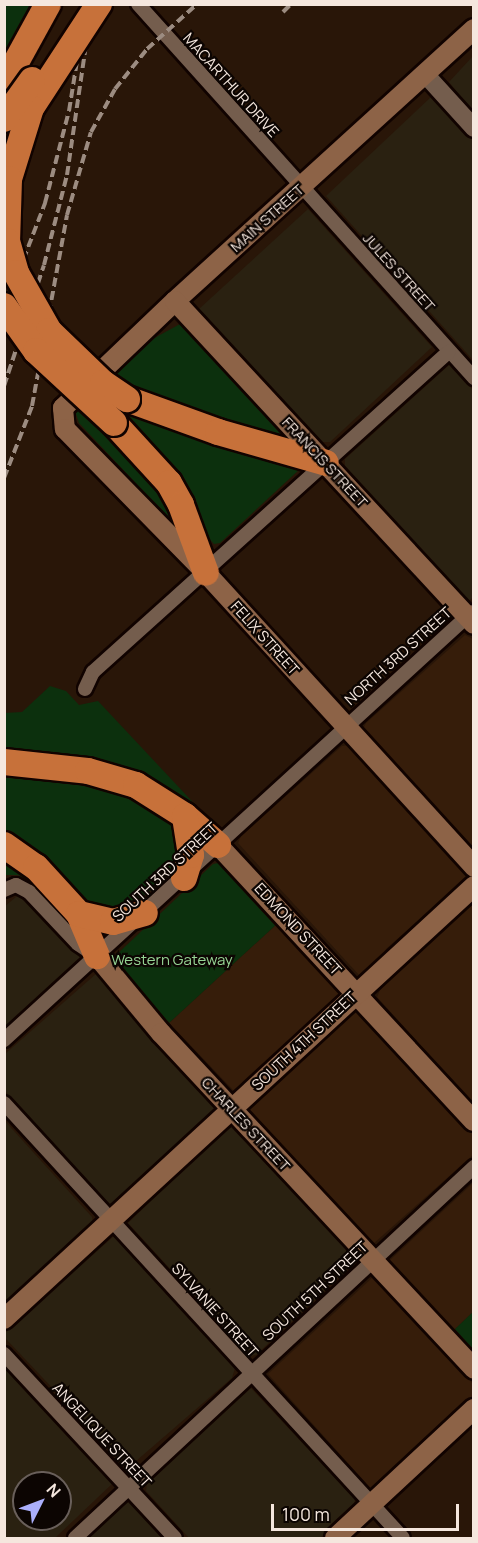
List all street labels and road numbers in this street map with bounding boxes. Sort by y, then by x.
street label: MACARTHUR DRIVE [179,29,283,141]
street label: MAIN STREET [227,180,307,256]
street label: JULES STREET [359,229,439,315]
street label: FRANCIS STREET [279,413,371,511]
street label: FELIX STREET [227,597,303,679]
street label: NORTH 3RD STREET [341,603,455,709]
street label: SOUTH 3RD STREET [109,819,221,925]
street label: EDMOND STREET [251,879,345,979]
street label: SOUTH 4TH STREET [248,988,360,1094]
street label: CHARLES STREET [198,1073,294,1175]
street label: SOUTH 5TH STREET [259,1238,371,1344]
street label: SYLVANIE STREET [168,1259,262,1361]
street label: ANGELIQUE STREET [49,1379,155,1491]

